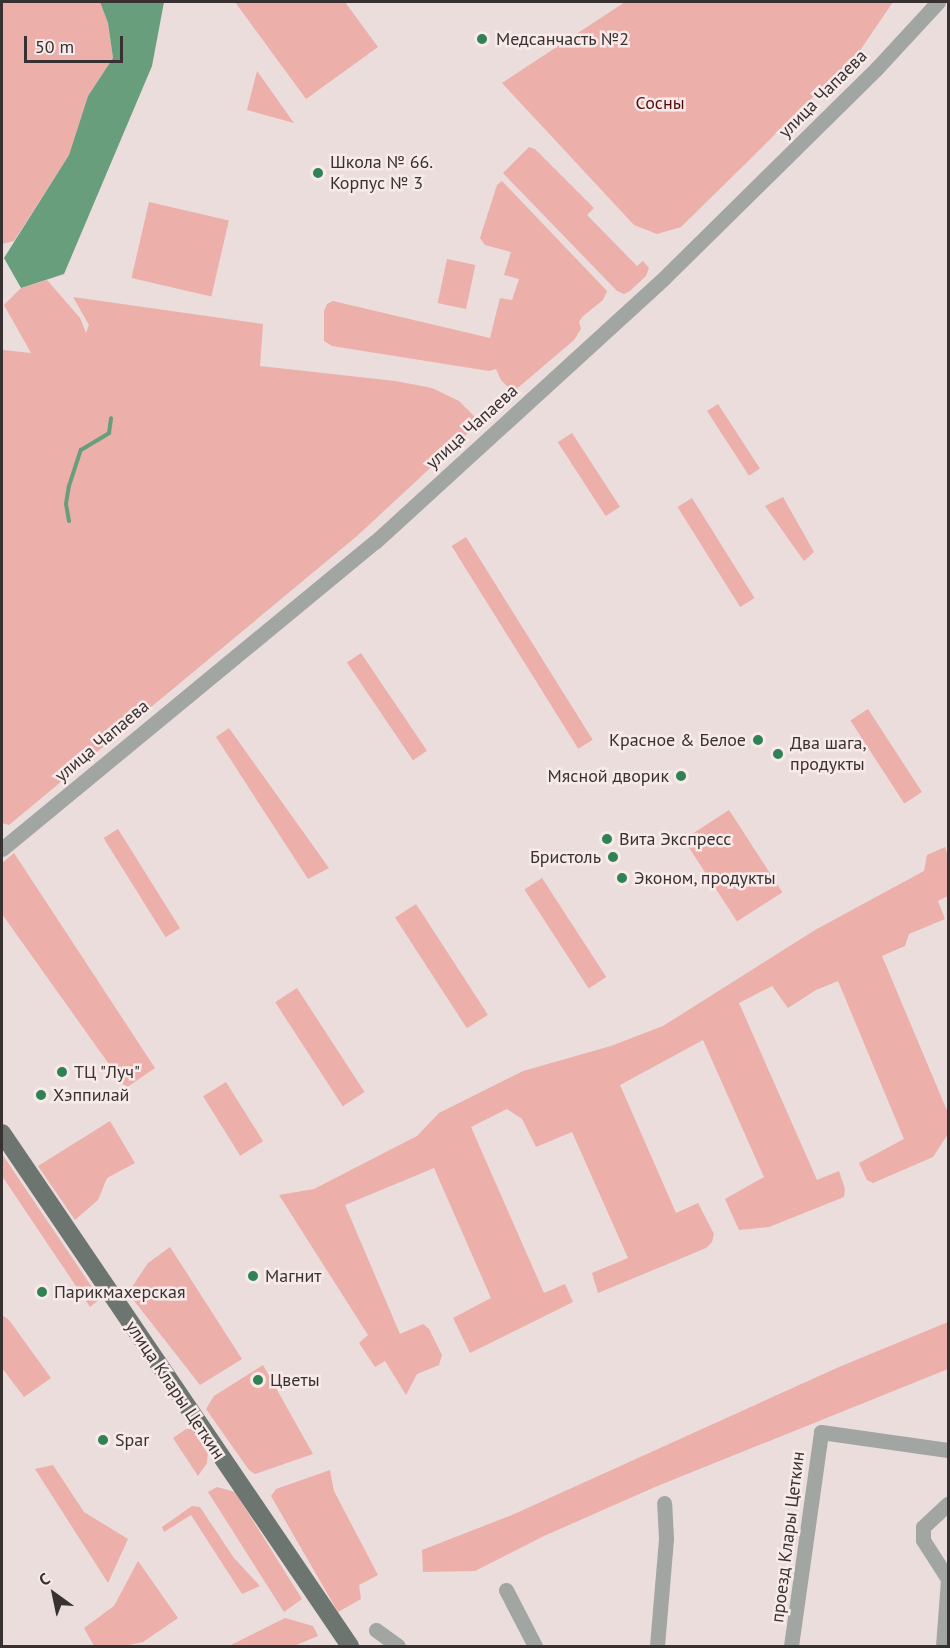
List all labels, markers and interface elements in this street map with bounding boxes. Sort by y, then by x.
scale bar [27,24,126,62]
place label: Медсанчасть №2 [496,28,630,50]
marker: Медсанчасть №2 [473,30,491,48]
text: 50 m [35,35,74,58]
street label: улица Чапаева [774,45,872,143]
park label: Сосны [635,92,685,114]
place label: Школа № 66. Корпус № 3 [330,152,433,195]
marker: Школа № 66. Корпус № 3 [311,166,325,180]
street label: улица Чапаева [422,380,522,474]
street label: улица Чапаева [51,695,153,787]
place label: Красное & Белое [609,729,746,751]
marker: Красное & Белое [751,733,765,747]
place label: Два шага, продукты [790,733,867,776]
marker: Два шага, продукты [771,747,785,761]
place label: Мясной дворик [548,765,669,787]
marker: Мясной дворик [674,769,688,783]
place label: Вита Экспресс [619,828,731,850]
marker: Вита Экспресс [600,832,614,846]
place label: Бристоль [530,846,601,868]
marker: Бристоль [606,850,620,864]
place label: Эконом, продукты [634,867,777,889]
marker: Эконом, продукты [615,871,629,885]
place label: ТЦ "Луч" [74,1061,141,1083]
marker: ТЦ "Луч" [55,1065,69,1079]
place label: Хэппилай [53,1084,129,1106]
marker: Хэппилай [34,1088,48,1102]
place label: Магнит [265,1265,322,1287]
marker: Магнит [246,1269,260,1283]
place label: Парикмахерская [54,1281,185,1303]
marker: Парикмахерская [35,1285,49,1299]
street label: улица Клары Цеткин [121,1317,229,1463]
place label: Цветы [270,1369,320,1391]
marker: Цветы [251,1373,265,1387]
place label: Spar [115,1429,149,1451]
marker: Spar [96,1433,110,1447]
street label: проезд Клары Цеткин [767,1450,809,1624]
north arrow [24,1564,84,1624]
text: С [35,1568,53,1590]

